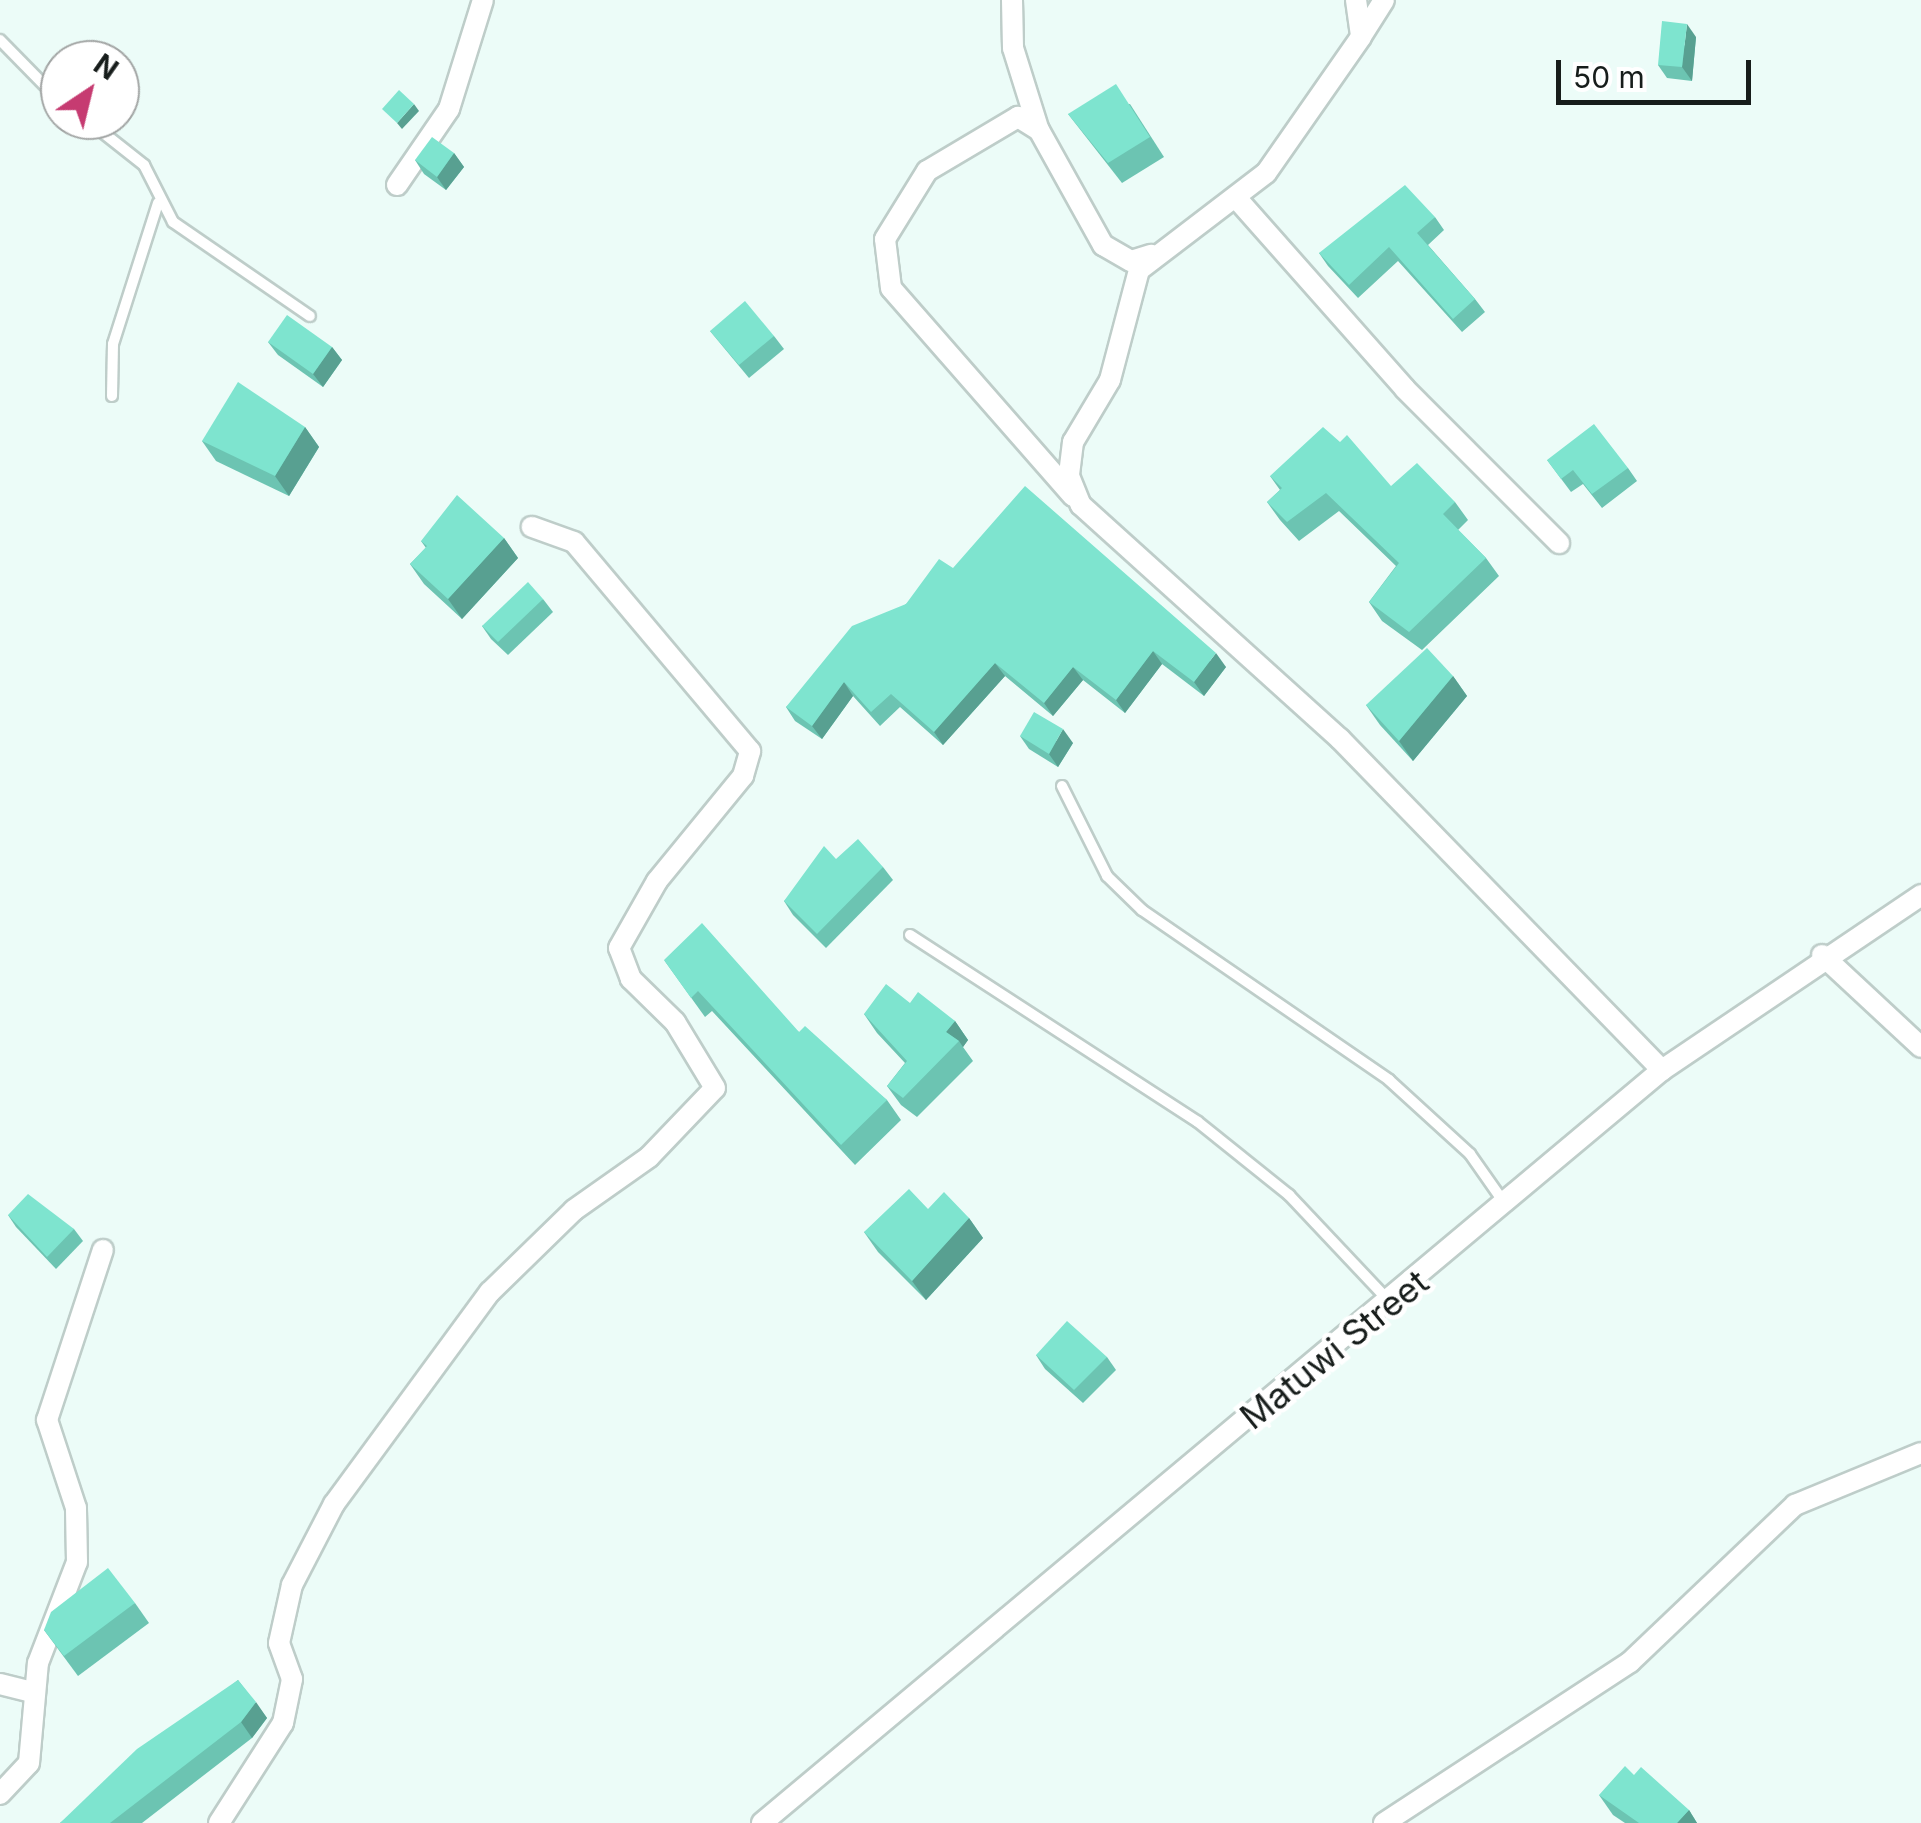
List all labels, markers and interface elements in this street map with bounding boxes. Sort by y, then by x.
north arrow [40,40,140,140]
scale bar [1561,40,1756,102]
text: N [88,47,125,87]
text: 50 m [1573,59,1645,95]
street label: Matuwi Street [1232,1261,1436,1437]

